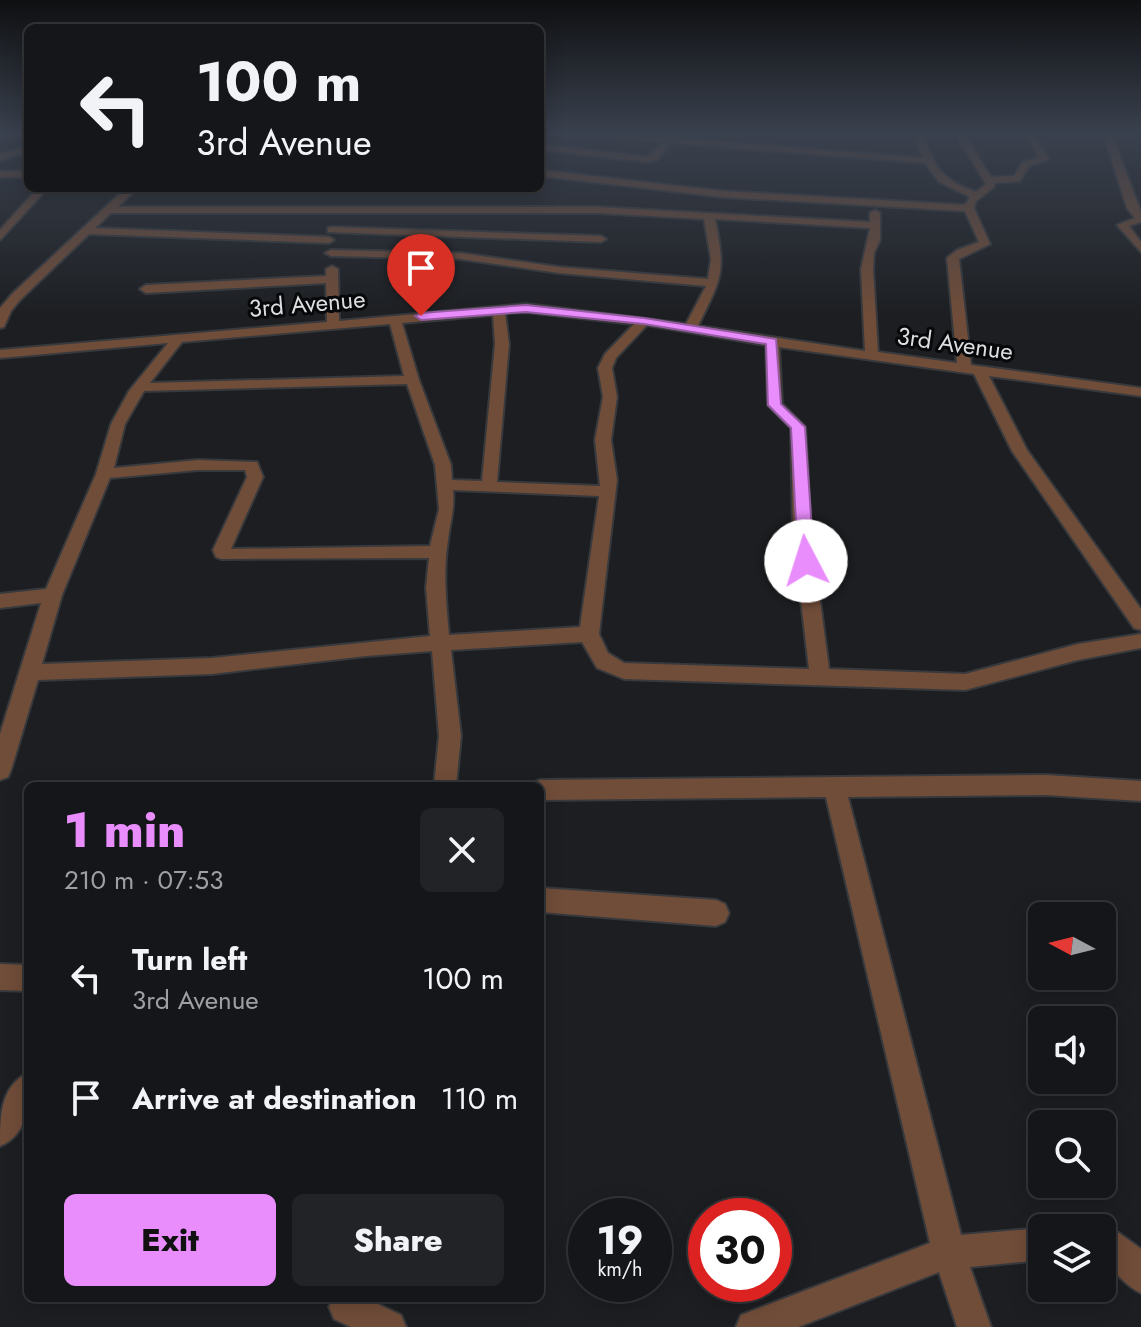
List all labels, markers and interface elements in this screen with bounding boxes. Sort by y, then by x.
text: 100 m [196,41,361,122]
icon: left [64,56,168,160]
text: 3rd Avenue [196,116,371,168]
pin [387,234,455,316]
icon: arrive [399,246,443,290]
street label: 3rd Avenue [247,281,367,326]
street label: 3rd Avenue [895,318,1015,369]
position arrow [764,519,848,603]
text: 1 min [64,796,185,865]
button: close [420,808,504,892]
text: 210 m · 07:53 [64,861,223,899]
north arrow [1028,902,1116,990]
map controls [1028,902,1116,1302]
text: Turn left [132,938,247,981]
icon: left [64,956,108,1000]
text: 100 m [422,957,504,1000]
text: 3rd Avenue [132,981,259,1019]
button: sound [1028,1006,1116,1094]
icon: arrive [64,1076,108,1120]
text: Arrive at destination [132,1077,417,1120]
text: 110 m [441,1077,518,1120]
button: search [1028,1110,1116,1198]
button: Exit [64,1194,276,1286]
button: Share [292,1194,504,1286]
speed limit sign: 30 [688,1198,792,1302]
text: 19 [596,1211,644,1269]
button: layers [1028,1214,1116,1302]
text: km/h [597,1255,643,1284]

